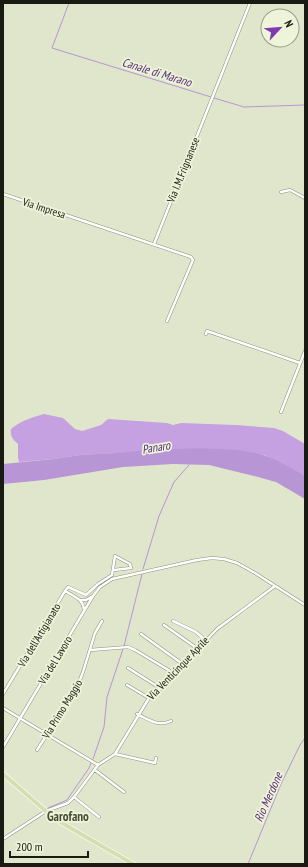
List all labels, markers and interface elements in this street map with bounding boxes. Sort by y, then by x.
north arrow [260,8,300,48]
text: N [281,18,297,29]
water label: Canale di Marano [120,54,194,90]
street label: Via I.M.Frignanese [163,135,203,206]
street label: Via Impresa [20,194,67,222]
water label: Panaro [141,437,172,457]
street label: Via dell'Artigianato [14,600,64,670]
street label: Via del Lavoro [35,633,75,688]
street label: Via Venticinque Aprile [143,633,212,703]
street label: Via Primo Maggio [38,677,85,742]
water label: Rio Merdone [250,769,286,824]
district label: Garofano [47,808,89,825]
scale bar [10,833,88,859]
text: 200 m [16,839,43,854]

